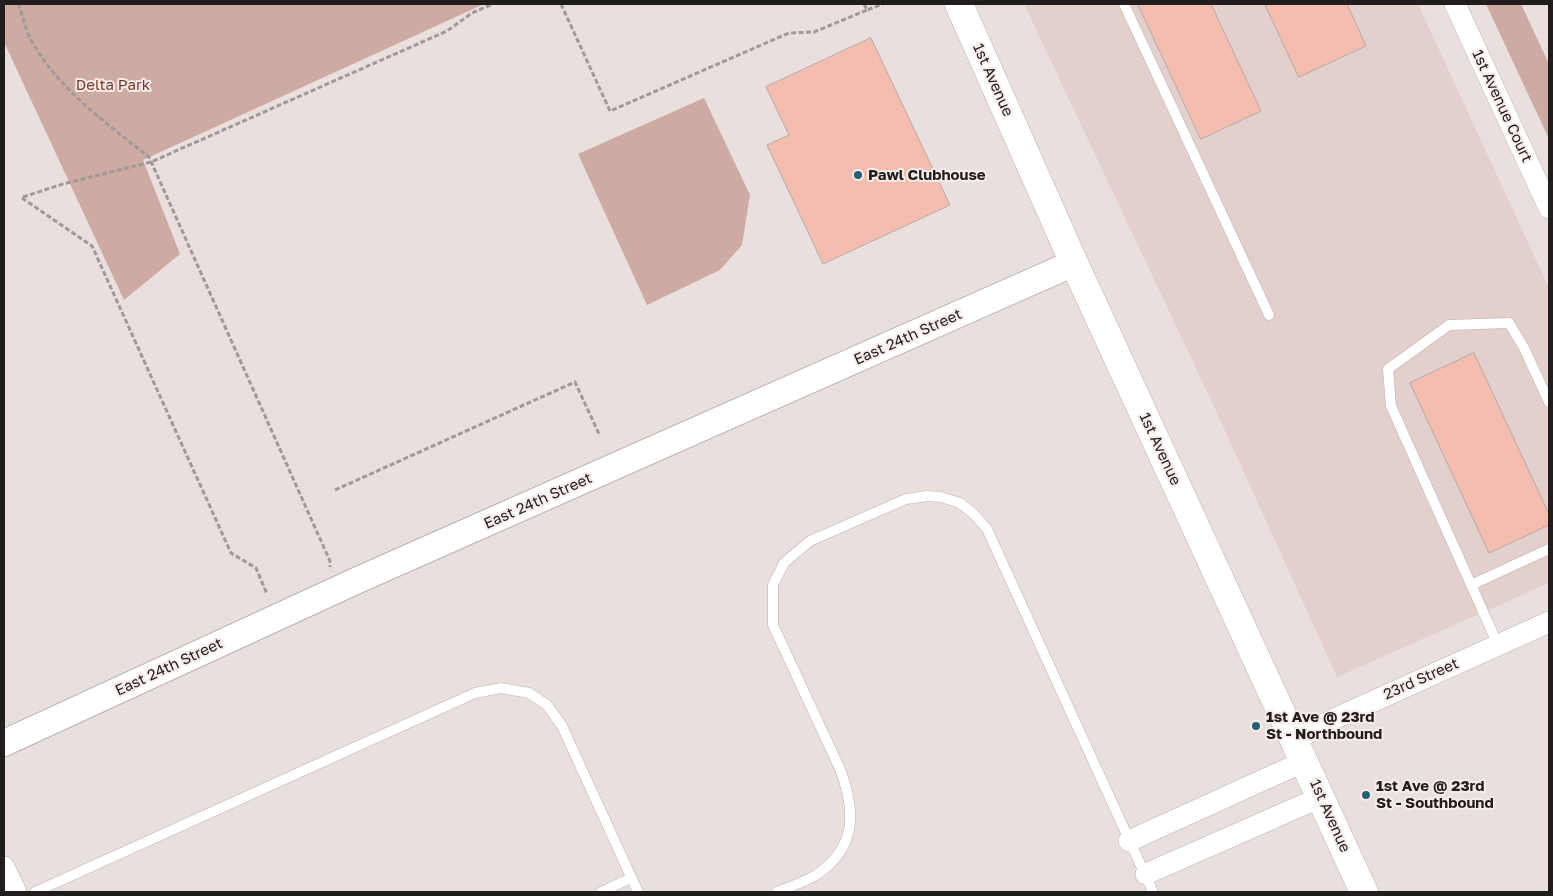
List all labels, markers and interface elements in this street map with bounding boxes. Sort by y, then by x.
street label: 1st Avenue [969,41,1017,119]
street label: 1st Avenue Court [1468,47,1536,165]
park label: Delta Park [76,76,150,94]
place label: Pawl Clubhouse [868,166,986,184]
marker: Pawl Clubhouse [852,169,864,181]
street label: East 24th Street [851,305,965,369]
street label: 1st Avenue [1135,410,1185,488]
street label: East 24th Street [481,469,595,533]
street label: East 24th Street [112,634,226,700]
street label: 23rd Street [1381,654,1461,704]
place label: 1st Ave @ 23rd St - Northbound [1266,708,1382,743]
marker: 1st Ave @ 23rd St - Northbound [1250,720,1262,732]
street label: 1st Avenue [1306,777,1354,855]
place label: 1st Ave @ 23rd St - Southbound [1376,777,1494,812]
marker: 1st Ave @ 23rd St - Southbound [1360,789,1372,801]

